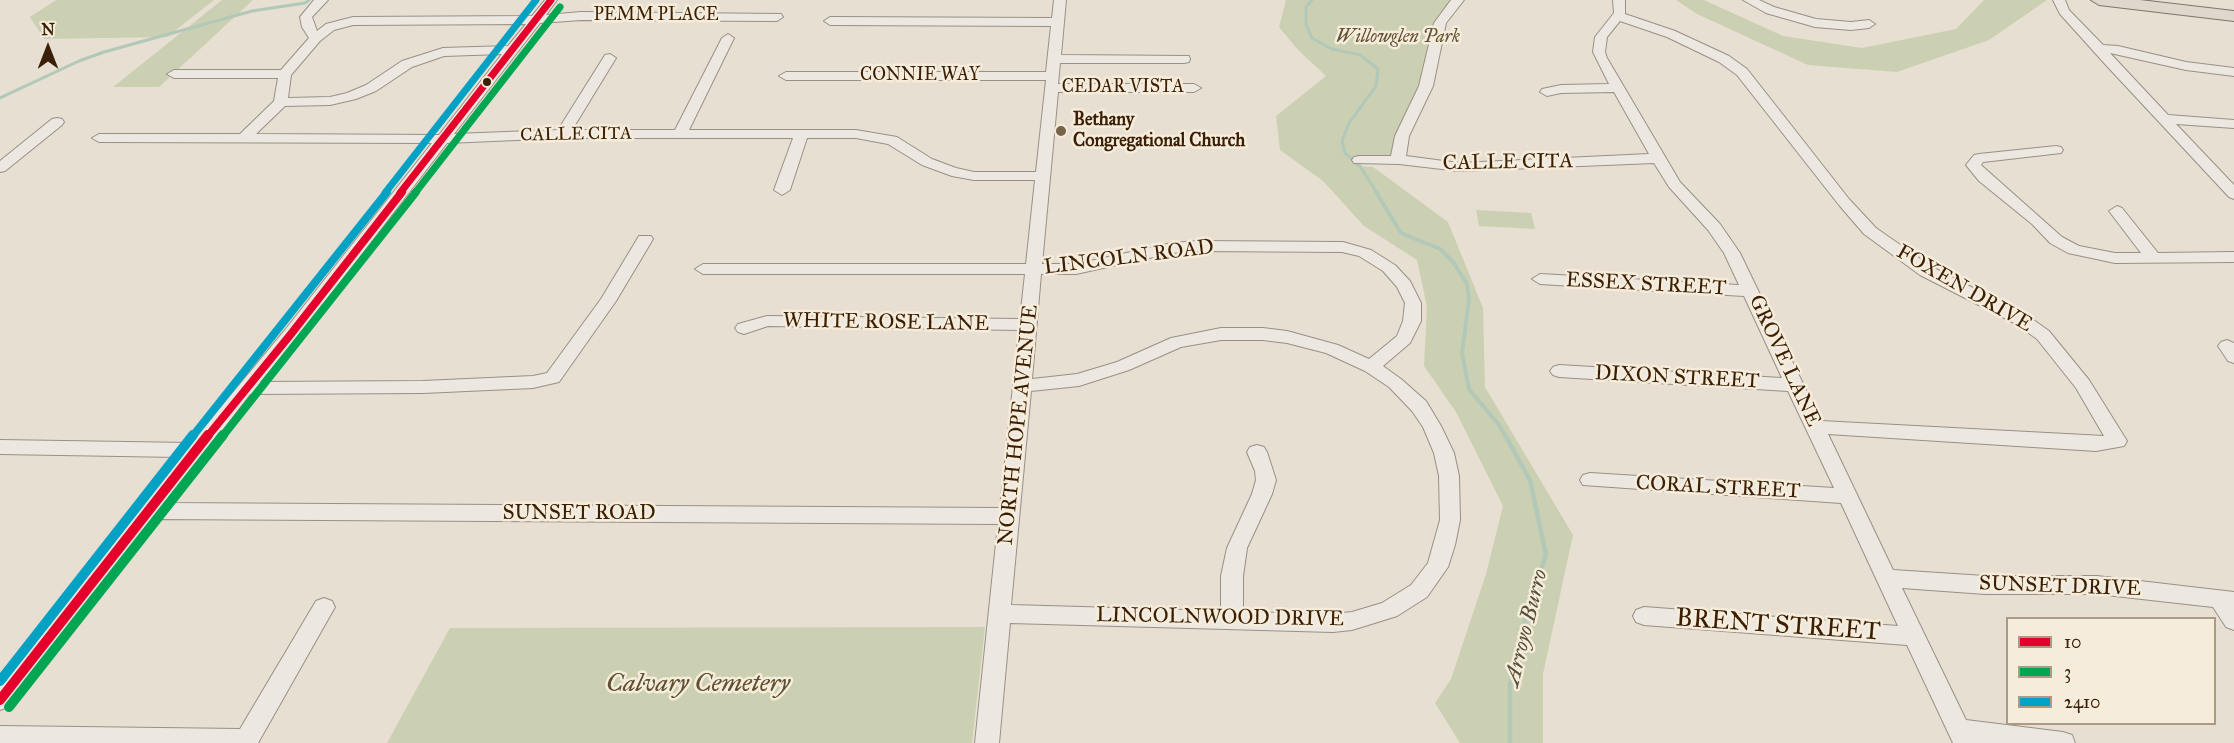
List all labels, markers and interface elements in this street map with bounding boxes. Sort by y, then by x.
street label: PEMM PLACE [593,5,719,27]
north arrow [18,18,78,78]
text: N [41,20,55,39]
park label: Willowglen Park [1336,27,1460,49]
street label: CONNIE WAY [860,65,980,87]
unlabelled marker [481,76,493,88]
street label: CEDAR VISTA [1062,77,1184,99]
place label: Bethany Congregational Church [1073,110,1245,152]
street label: CALLE CITA [520,123,632,147]
marker: Bethany Congregational Church [1054,124,1068,138]
street label: CALLE CITA [1443,149,1573,177]
street label: LINCOLN ROAD [1043,235,1215,281]
street label: FOXEN DRIVE [1892,240,2036,338]
street label: ESSEX STREET [1565,268,1727,302]
street label: GROVE LANE [1742,291,1826,431]
street label: NORTH HOPE AVENUE [994,303,1044,547]
street label: WHITE ROSE LANE [783,309,989,337]
street label: DIXON STREET [1594,361,1760,395]
street label: CORAL STREET [1635,471,1801,505]
street label: SUNSET ROAD [502,501,656,527]
water label: Arroyo Burro [1500,567,1554,689]
street label: SUNSET DRIVE [1979,572,2141,602]
street label: LINCOLNWOOD DRIVE [1096,603,1344,633]
street label: BRENT STREET [1674,603,1882,649]
legend [2006,617,2216,725]
text: 10 [2064,631,2082,653]
text: 3 [2064,661,2071,683]
park label: Calvary Cemetery [606,669,790,701]
text: 2410 [2064,691,2100,713]

